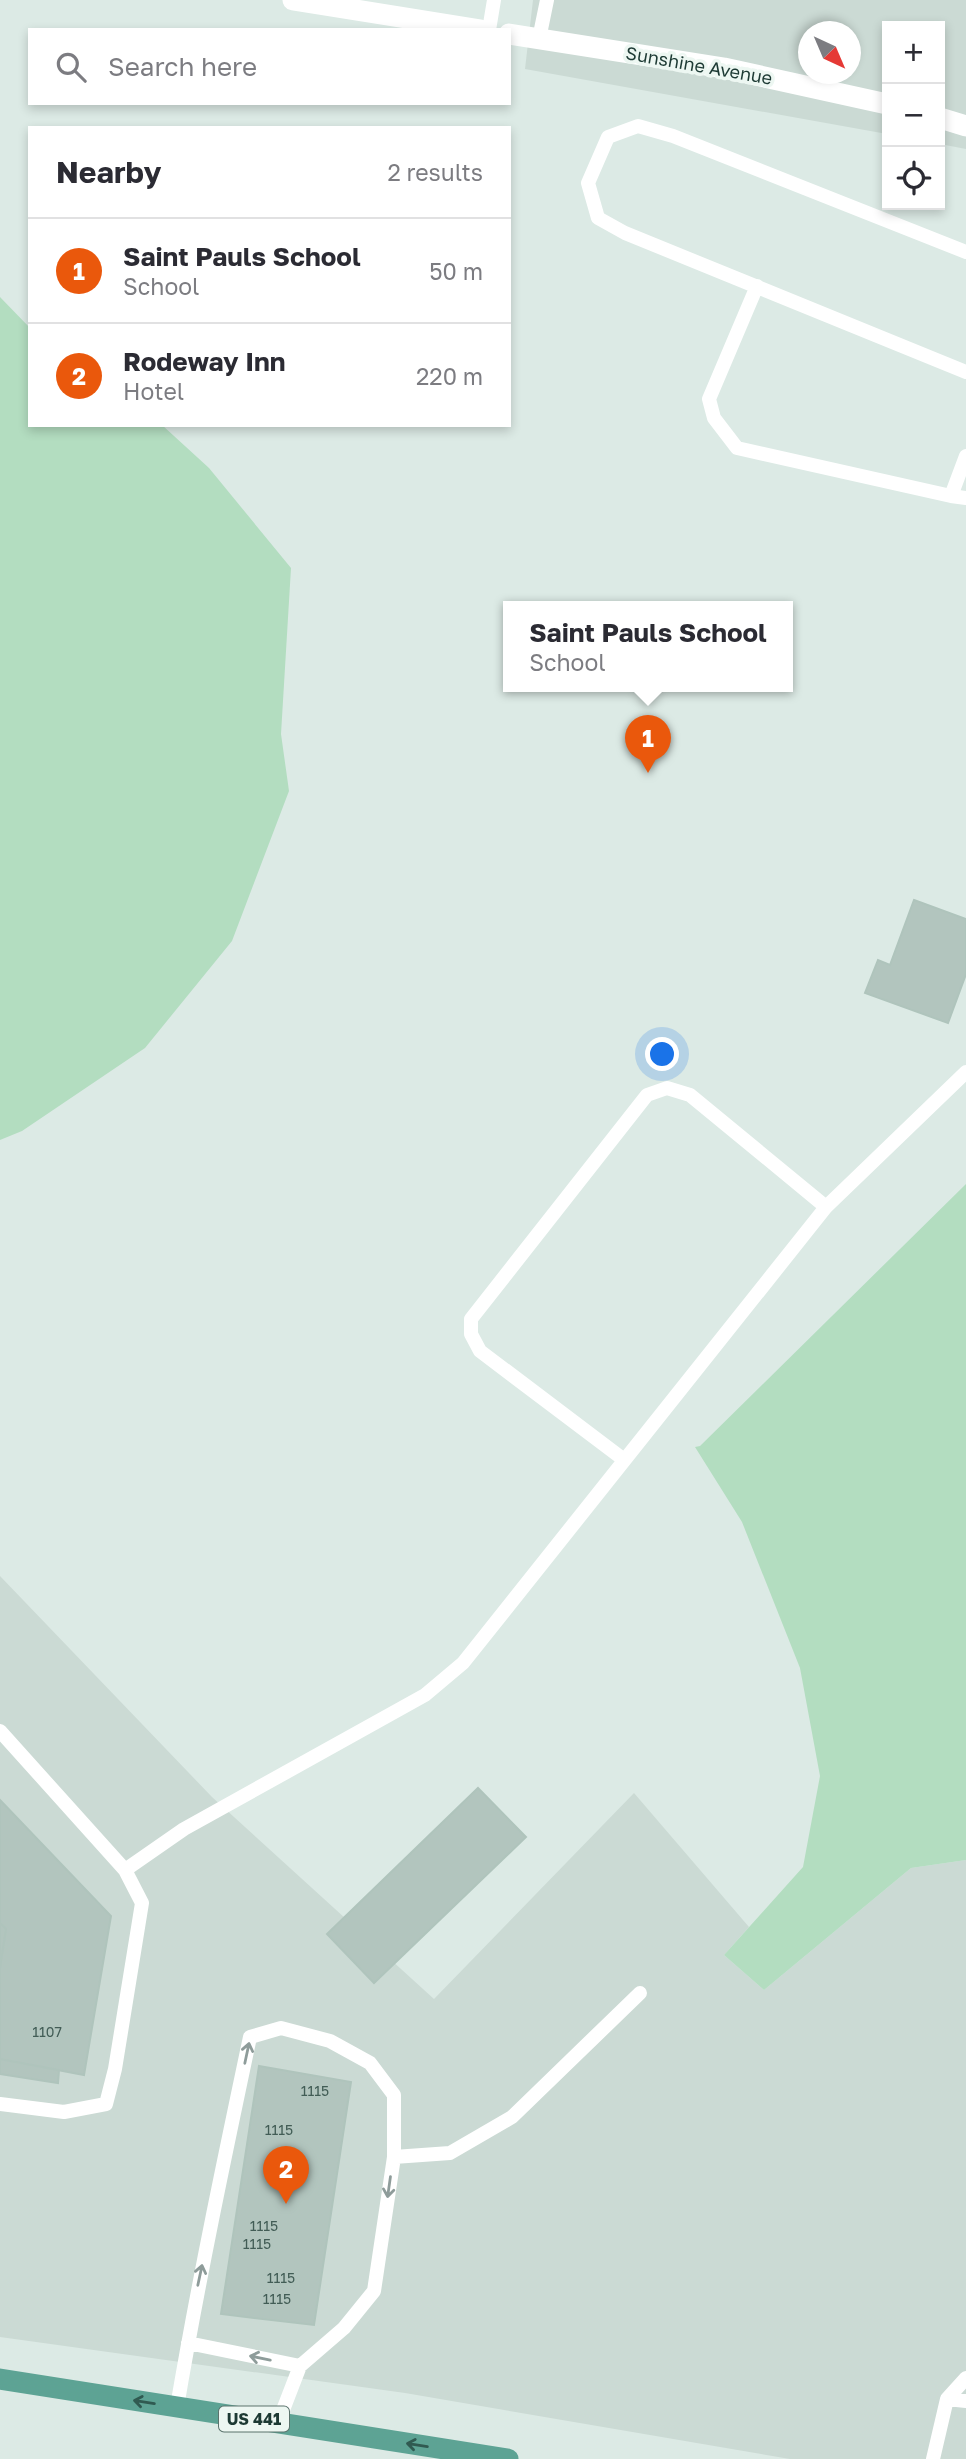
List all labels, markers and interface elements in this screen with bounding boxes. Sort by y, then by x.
north arrow [798,21,861,84]
map controls [882,21,945,210]
button: + [882,21,945,84]
search box [28,28,511,105]
street label: Sunshine Avenue [624,41,774,89]
icon: search [52,48,90,86]
text: Search here [108,51,257,82]
button: − [882,84,945,147]
button: locate [882,147,945,210]
text: Nearby [56,154,161,190]
text: 2 results [387,158,483,186]
text: Saint Pauls School [123,241,361,272]
text: 1 [73,257,85,285]
text: 50 m [429,257,483,285]
text: School [123,272,199,300]
text: Rodeway Inn [123,346,285,377]
text: 2 [72,362,86,390]
text: 220 m [416,362,483,390]
text: Hotel [123,377,184,405]
popup [503,601,793,692]
text: Saint Pauls School [529,617,767,648]
text: School [529,648,606,676]
pin: 1 [625,715,671,773]
your location [645,1037,679,1071]
house number: 1107 [32,2023,62,2040]
one-way arrow [241,2042,255,2065]
house number: 1115 [301,2082,329,2099]
house number: 1115 [265,2121,293,2138]
pin: 2 [263,2146,309,2204]
one-way arrow [383,2175,396,2197]
house number: 1115 [250,2217,278,2234]
house number: 1115 [243,2235,271,2252]
one-way arrow [193,2264,207,2287]
house number: 1115 [267,2269,295,2286]
house number: 1115 [263,2290,291,2307]
one-way arrow [249,2350,272,2364]
one-way arrow [133,2395,156,2408]
road number: US 441 [219,2406,289,2432]
one-way arrow [406,2438,429,2451]

